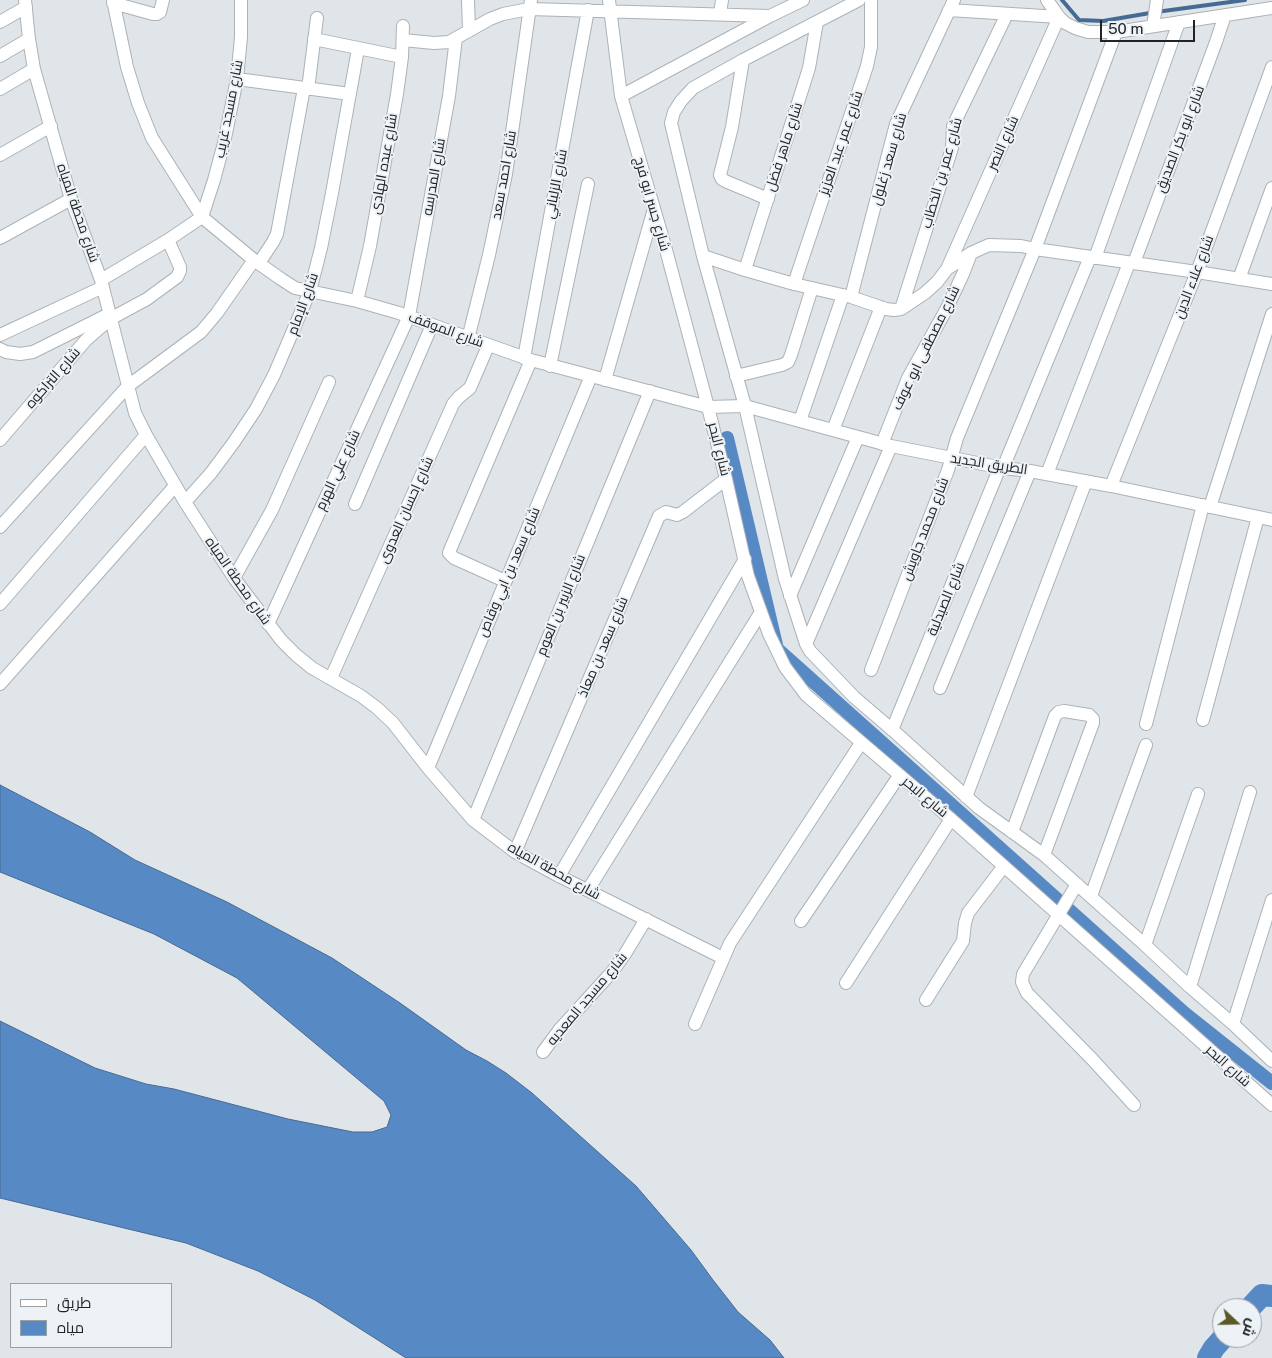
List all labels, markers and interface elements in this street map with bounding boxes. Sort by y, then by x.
scale bar [1102,10,1197,42]
text: 50 m [1108,20,1143,37]
street label: شارع مسجد غريب [211,58,247,160]
street label: شارع ابو بكر الصديق [1152,83,1208,195]
street label: شارع عمر عبد العزيز [815,89,867,197]
street label: شارع ماهر فضل [762,100,806,194]
street label: شارع سعد زغلول [868,111,910,207]
street label: شارع عبده الهادى [367,112,401,216]
street label: شارع النصر [984,113,1022,173]
street label: شارع عمر بن الخطاب [918,116,966,230]
street label: شارع احمد سعد [488,129,520,221]
street label: شارع المدرسه [419,137,449,217]
street label: شارع الزلباني [541,148,571,220]
street label: شارع جسر ابو فرج [630,155,674,253]
street label: شارع محطة المياه [53,161,103,265]
street label: شارع علاء الدين [1170,233,1218,321]
street label: شارع الإمام [284,271,322,337]
street label: شارع مصطفى ابو عوف [889,283,963,413]
street label: شارع الموقف [406,309,486,351]
street label: شارع التراكوه [22,344,84,412]
street label: شارع البحر [704,420,734,478]
street label: شارع علي الهرم [312,427,364,513]
street label: الطريق الجديد [949,450,1029,478]
street label: شارع إحسان العدوى [375,454,437,566]
street label: شارع محمد جاويش [898,475,952,583]
street label: شارع سعد بن ابي وقاص [474,505,544,639]
street label: شارع محطة المياه [201,534,275,628]
street label: شارع الزبير بن العوم [533,552,589,658]
street label: شارع الصيدلية [924,560,968,638]
street label: شارع سعد بن معاذ [574,594,632,700]
street label: شارع البحر [899,773,951,821]
street label: شارع محطة المياه [505,839,603,903]
street label: شارع مسجد المعديه [543,949,631,1049]
street label: شارع البحر [1202,1041,1254,1091]
legend [10,1283,172,1348]
text: طريق [57,1294,91,1311]
north arrow [1212,1298,1262,1348]
text: ش [1239,1317,1261,1339]
text: مياه [57,1319,84,1336]

